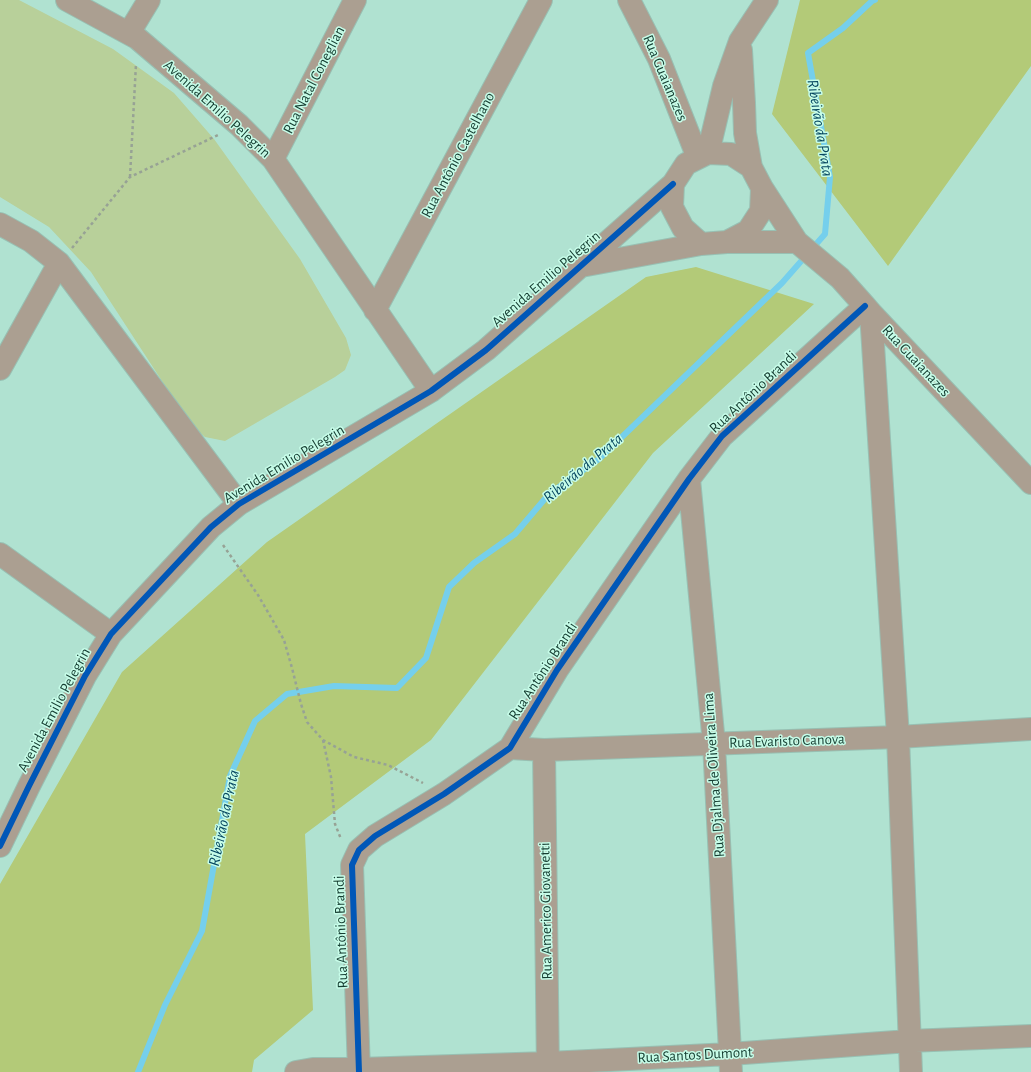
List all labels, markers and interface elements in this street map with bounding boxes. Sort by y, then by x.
street label: Rua Natal Coneglian [279,23,349,137]
street label: Rua Guaianazes [639,32,691,124]
street label: Avenida Emilio Pelegrin [160,56,274,162]
water label: Ribeirão da Prata [803,78,837,178]
street label: Rua Antônio Castelhano [417,89,499,221]
street label: Avenida Emilio Pelegrin [488,227,604,331]
street label: Rua Guaianazes [878,321,954,401]
street label: Rua Antônio Brandi [706,347,800,437]
street label: Avenida Emilio Pelegrin [220,421,348,507]
water label: Ribeirão da Prata [539,429,627,507]
street label: Rua Antônio Brandi [505,619,581,723]
street label: Avenida Emilio Pelegrin [14,645,94,775]
street label: Rua Djalma de Oliveira Lima [699,692,729,858]
street label: Rua Evaristo Canova [729,730,845,752]
water label: Ribeirão da Prata [204,768,244,868]
street label: Rua Americo Giovanetti [536,842,556,980]
street label: Rua Antônio Brandi [330,875,352,989]
street label: Rua Santos Dumont [637,1043,753,1067]

